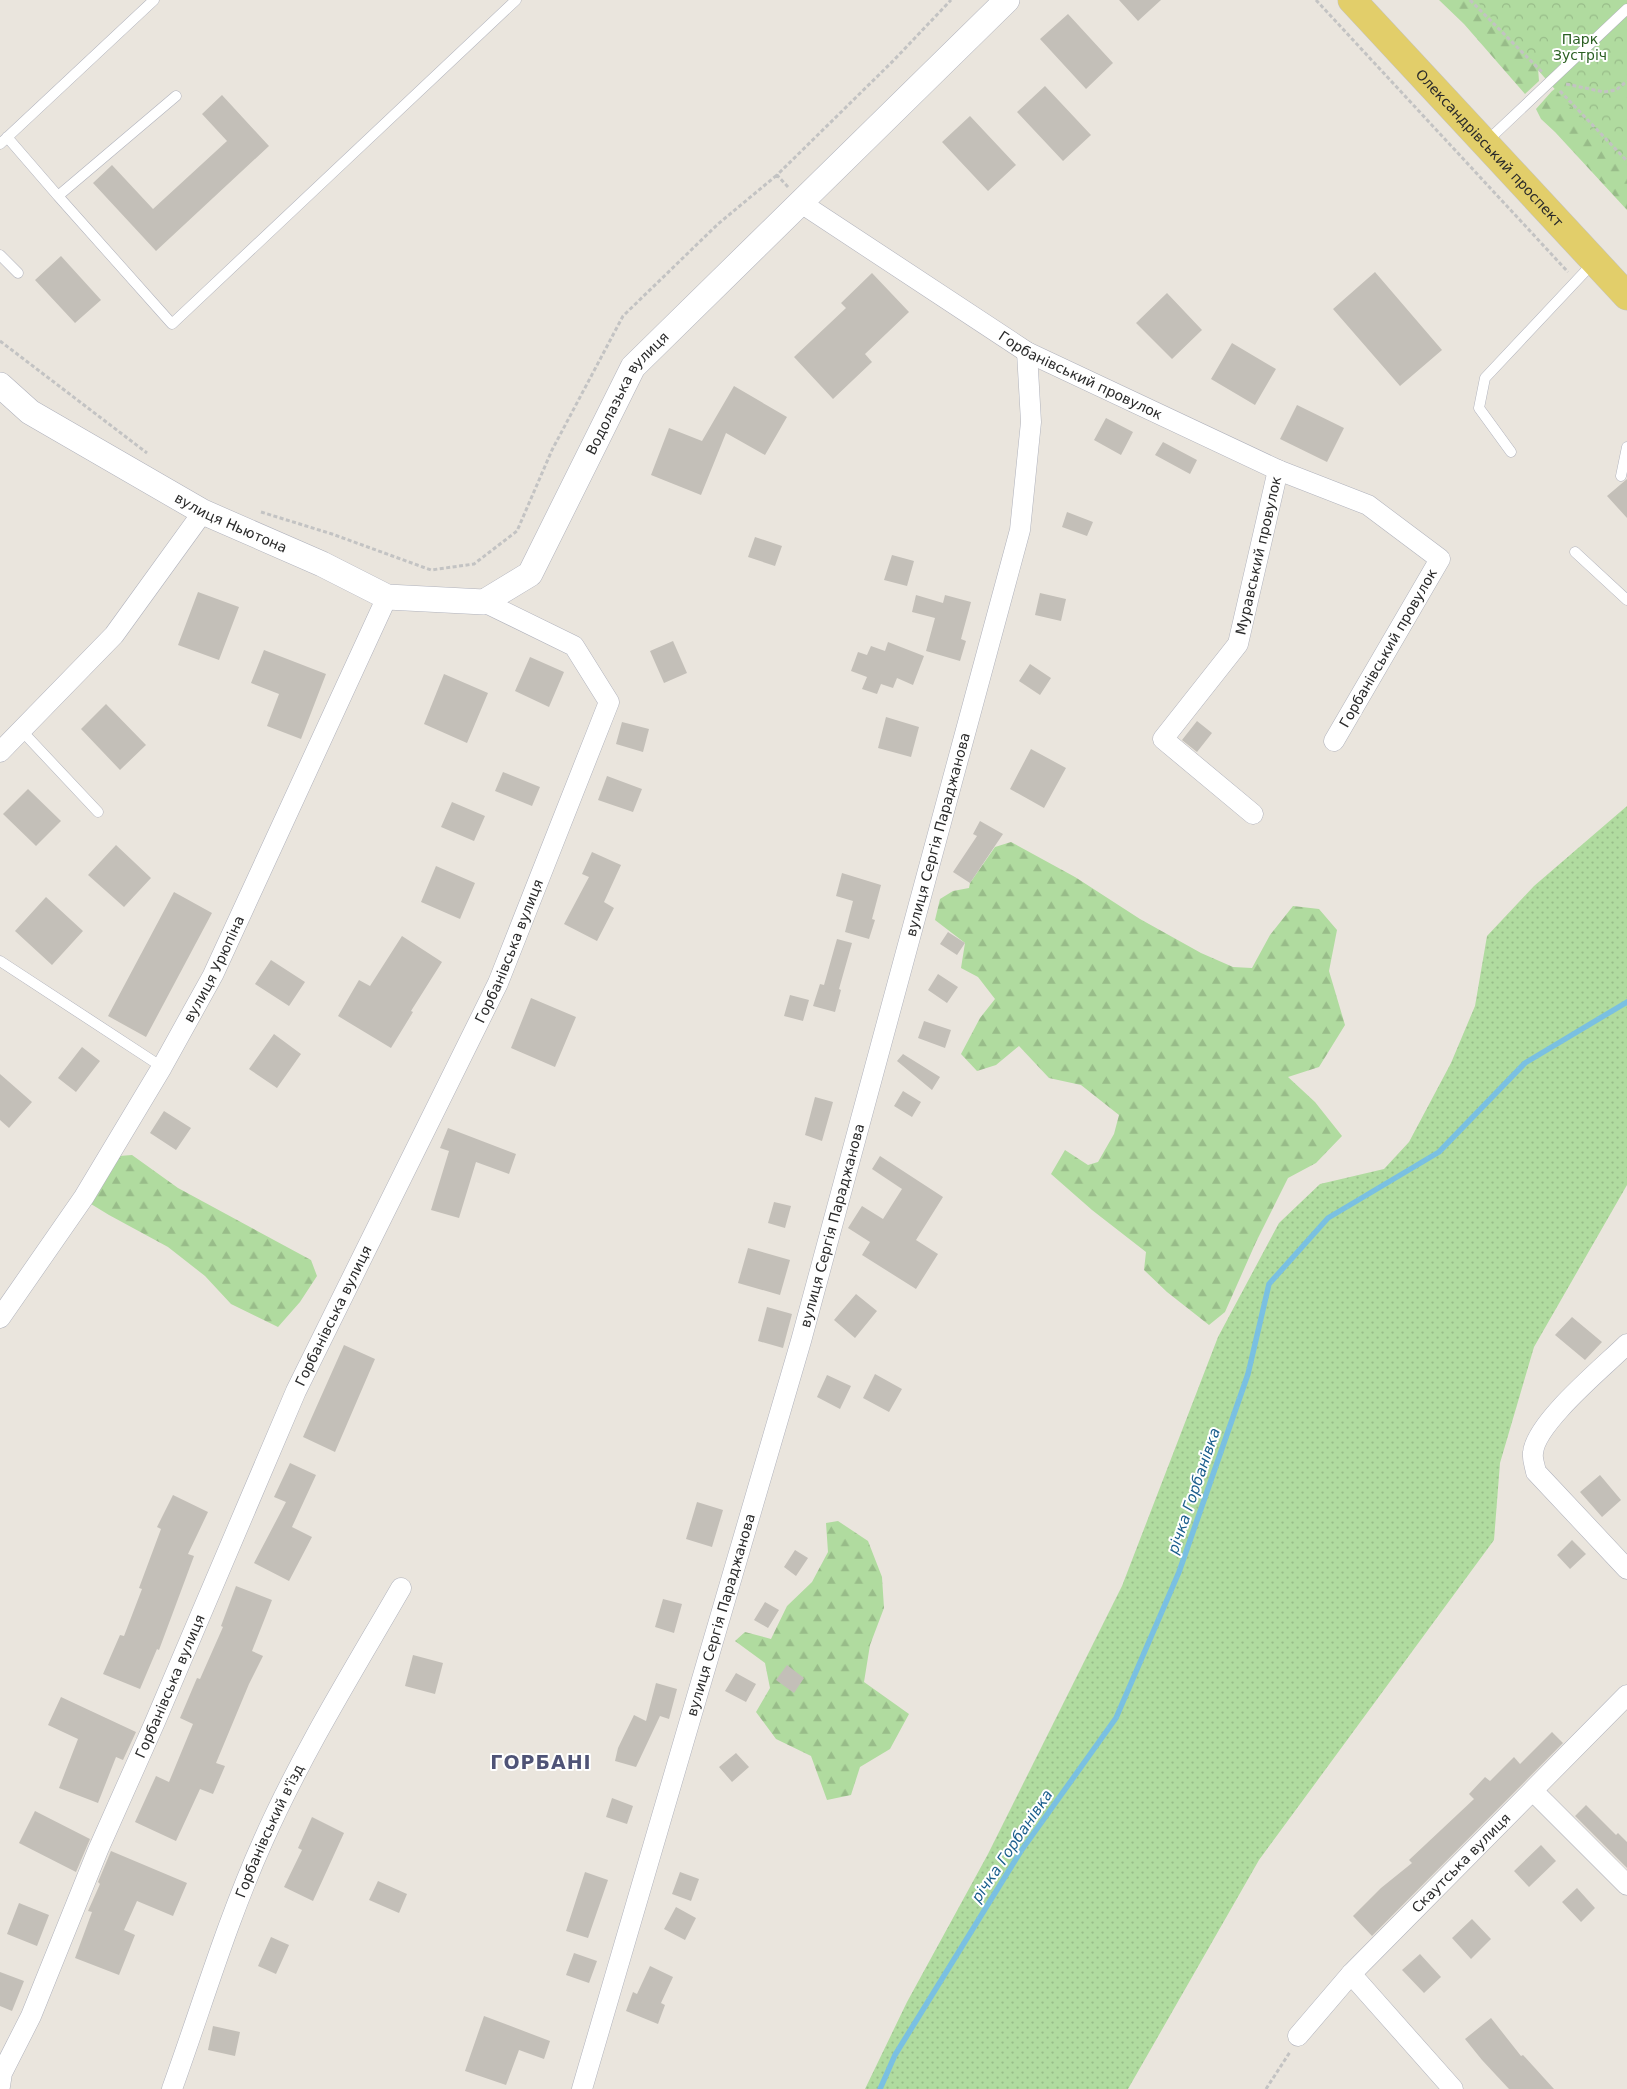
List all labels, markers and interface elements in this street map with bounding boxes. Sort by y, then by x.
park label: Парк Зустріч [1553,31,1607,63]
street label: Олександрівський проспект [1412,66,1567,230]
street label: Горбанівський провулок [996,328,1165,423]
street label: Водолазька вулиця [583,329,672,457]
street label: Муравський провулок [1232,475,1284,636]
street label: вулиця Ньютона [172,489,289,556]
street label: Горбанівський провулок [1336,566,1440,730]
street label: вулиця Сергія Параджанова [903,731,973,938]
street label: Горбанівська вулиця [471,877,546,1026]
street label: вулиця Урюпіна [180,913,247,1025]
street label: вулиця Сергія Параджанова [797,1122,867,1329]
street label: Горбанівська вулиця [292,1243,375,1389]
water label: річка Горбанівка [1164,1426,1224,1557]
street label: вулиця Сергія Параджанова [684,1512,758,1718]
street label: Горбанівська вулиця [132,1612,208,1760]
district label: ГОРБАНІ [490,1751,592,1773]
street label: Горбанівський в'їзд [232,1762,307,1900]
water label: річка Горбанівка [967,1786,1056,1907]
street label: Скаутська вулиця [1408,1810,1514,1916]

